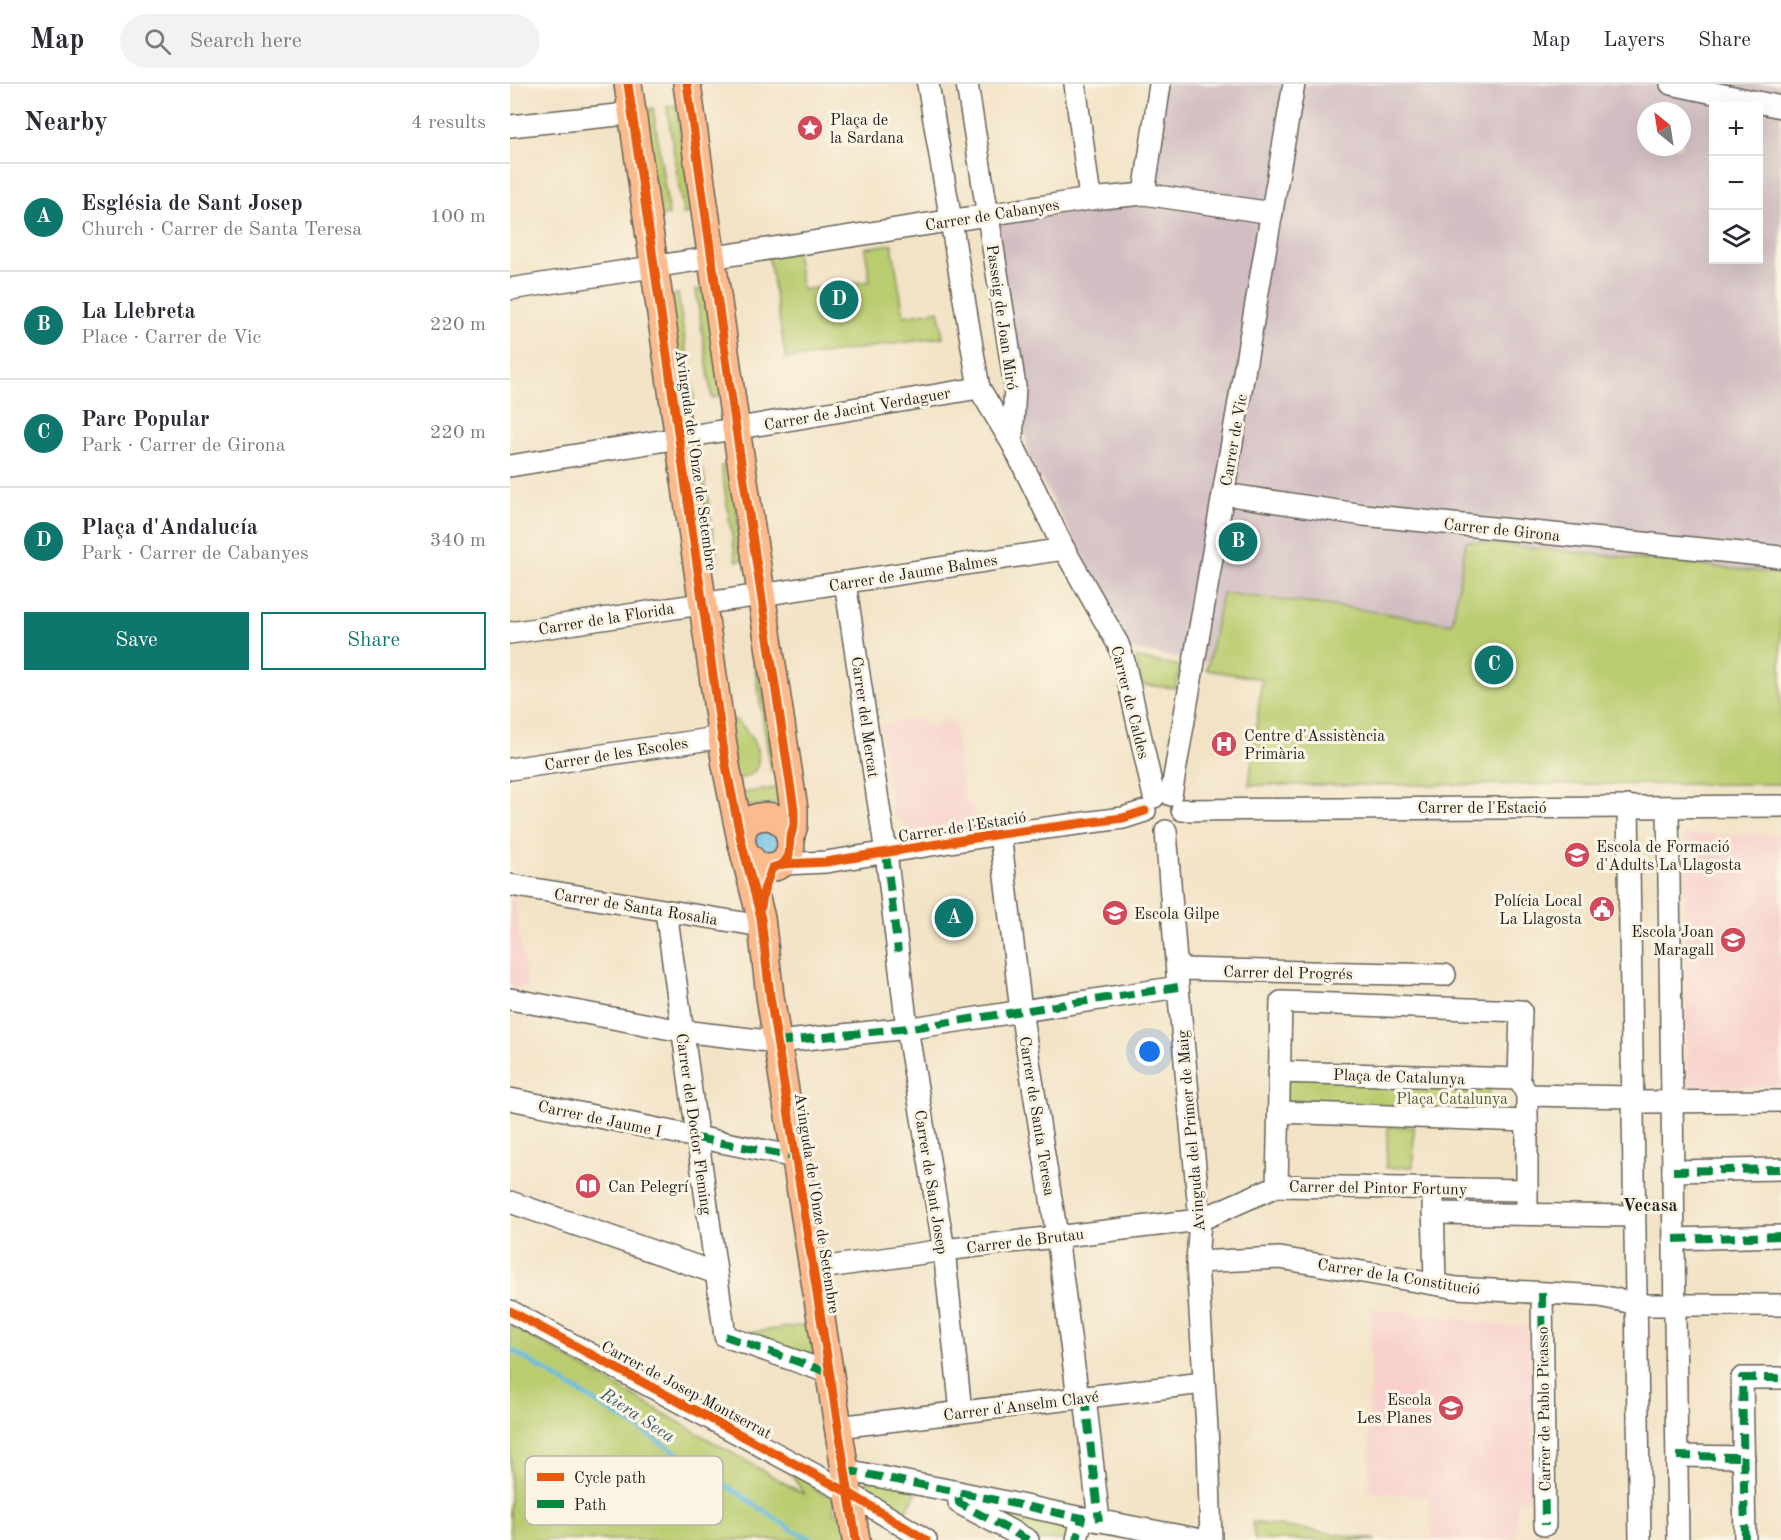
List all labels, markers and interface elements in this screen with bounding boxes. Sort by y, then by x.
search box [120,14,540,68]
icon: search [141,25,174,58]
text: Map [30,27,84,55]
text: Search here [189,30,302,52]
text: Map [1531,30,1570,51]
text: Layers [1603,30,1665,51]
text: Share [1698,30,1751,51]
north arrow [1637,102,1691,156]
map controls [1709,102,1763,264]
button: + [1709,102,1763,156]
text: Nearby [24,110,108,136]
text: 4 results [411,113,486,133]
place icon: Plaça de la Sardana [795,113,825,143]
place label: Plaça de la Sardana [830,113,904,147]
button: − [1709,156,1763,210]
text: Església de Sant Josep [81,193,303,215]
street label: Carrer de Cabanyes [924,197,1061,234]
text: A [36,207,51,227]
text: 100 m [430,207,486,227]
button: layers [1709,210,1763,264]
text: Church · Carrer de Santa Teresa [81,220,362,240]
street label: Passeig de Joan Miró [983,243,1019,391]
pin: D [820,278,858,322]
text: La Llebreta [81,301,196,323]
text: B [36,315,51,335]
text: 220 m [430,315,486,335]
text: Place · Carrer de Vic [81,328,261,348]
street label: Avinguda de l'Onze de Setembre [672,349,718,572]
street label: Carrer de Jacint Verdaguer [763,386,952,434]
street label: Carrer de Vic [1219,393,1251,488]
text: Parc Popular [81,409,210,431]
text: C [37,423,50,443]
text: 220 m [430,423,486,443]
text: Park · Carrer de Girona [81,436,286,456]
text: Plaça d'Andalucía [81,517,258,539]
street label: Carrer de Girona [1443,517,1561,545]
pin: B [1218,520,1258,564]
text: D [36,531,51,551]
text: 340 m [430,531,486,551]
text: Park · Carrer de Cabanyes [81,544,309,564]
street label: Carrer de Jaume Balmes [828,553,999,595]
street label: Carrer de la Florida [537,601,675,639]
button: Save [24,612,249,670]
button: Share [261,612,486,670]
pin: C [1474,642,1514,688]
street label: Carrer de Caldes [1107,644,1151,761]
street label: Carrer del Mercat [848,656,881,779]
hospital icon: Centre d'Assistència Primària [1209,729,1239,759]
place label: Centre d'Assistència Primària [1244,729,1385,763]
street label: Carrer de les Escoles [543,736,689,774]
street label: Carrer de l'Estació [1417,801,1547,817]
street label: Carrer de l'Estació [897,810,1027,846]
school or university icon: Escola de Formació d'Adults La Llagosta [1562,840,1592,870]
place label: Escola de Formació d'Adults La Llagosta [1596,840,1742,874]
street label: Carrer de Santa Rosalia [553,887,719,929]
place label: Polícia Local La Llagosta [1494,894,1582,928]
public building icon: Polícia Local La Llagosta [1587,894,1617,924]
pin: A [934,896,974,940]
school or university icon: Escola Gilpe [1100,898,1130,928]
place label: Escola Gilpe [1134,907,1219,923]
place label: Escola Joan Maragall [1631,925,1714,959]
school or university icon: Escola Joan Maragall [1718,925,1748,955]
street label: Carrer del Progrés [1223,965,1353,983]
street label: Avinguda del Primer de Maig [1175,1029,1209,1232]
street label: Carrer del Doctor Fleming [672,1032,714,1217]
street label: Carrer de Santa Teresa [1016,1035,1057,1197]
your location [1135,1037,1164,1066]
street label: Plaça de Catalunya [1333,1068,1465,1088]
street label: Avinguda de l'Onze de Setembre [791,1092,841,1315]
park label: Plaça Catalunya [1396,1092,1508,1108]
street label: Carrer de Jaume I [536,1099,663,1141]
street label: Carrer de Sant Josep [911,1109,949,1256]
library icon: Can Pelegrí [573,1171,603,1201]
street label: Carrer del Pintor Fortuny [1289,1179,1468,1199]
place label: Can Pelegrí [608,1180,689,1196]
district label: Vecasa [1622,1197,1678,1215]
street label: Carrer de Brutau [965,1227,1085,1257]
street label: Carrer de la Constitució [1316,1257,1481,1299]
street label: Carrer de Pablo Picasso [1536,1326,1554,1492]
street label: Carrer de Josep Montserrat [598,1339,774,1443]
water label: Riera Seca [596,1385,678,1447]
street label: Carrer d'Anselm Clavé [943,1390,1100,1424]
place label: Escola Les Planes [1356,1393,1432,1427]
school or university icon: Escola Les Planes [1436,1393,1466,1423]
legend [525,1456,723,1525]
text: Cycle path [574,1471,646,1487]
text: Path [574,1498,607,1514]

